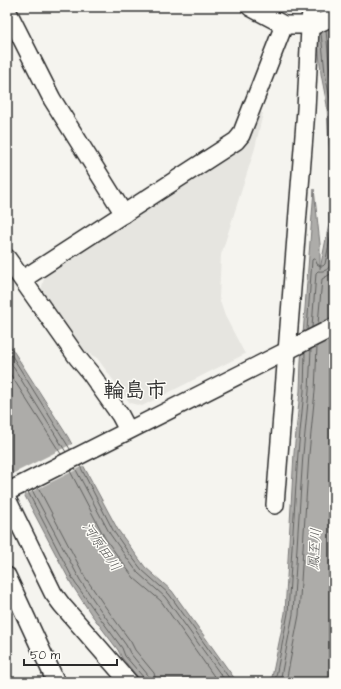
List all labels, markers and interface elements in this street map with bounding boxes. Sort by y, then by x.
district label: 輪島市 [104,376,167,405]
water label: 河原田川 [77,518,125,576]
water label: 鳳至川 [304,527,326,571]
scale bar [24,641,117,667]
text: 50 m [30,647,61,664]

